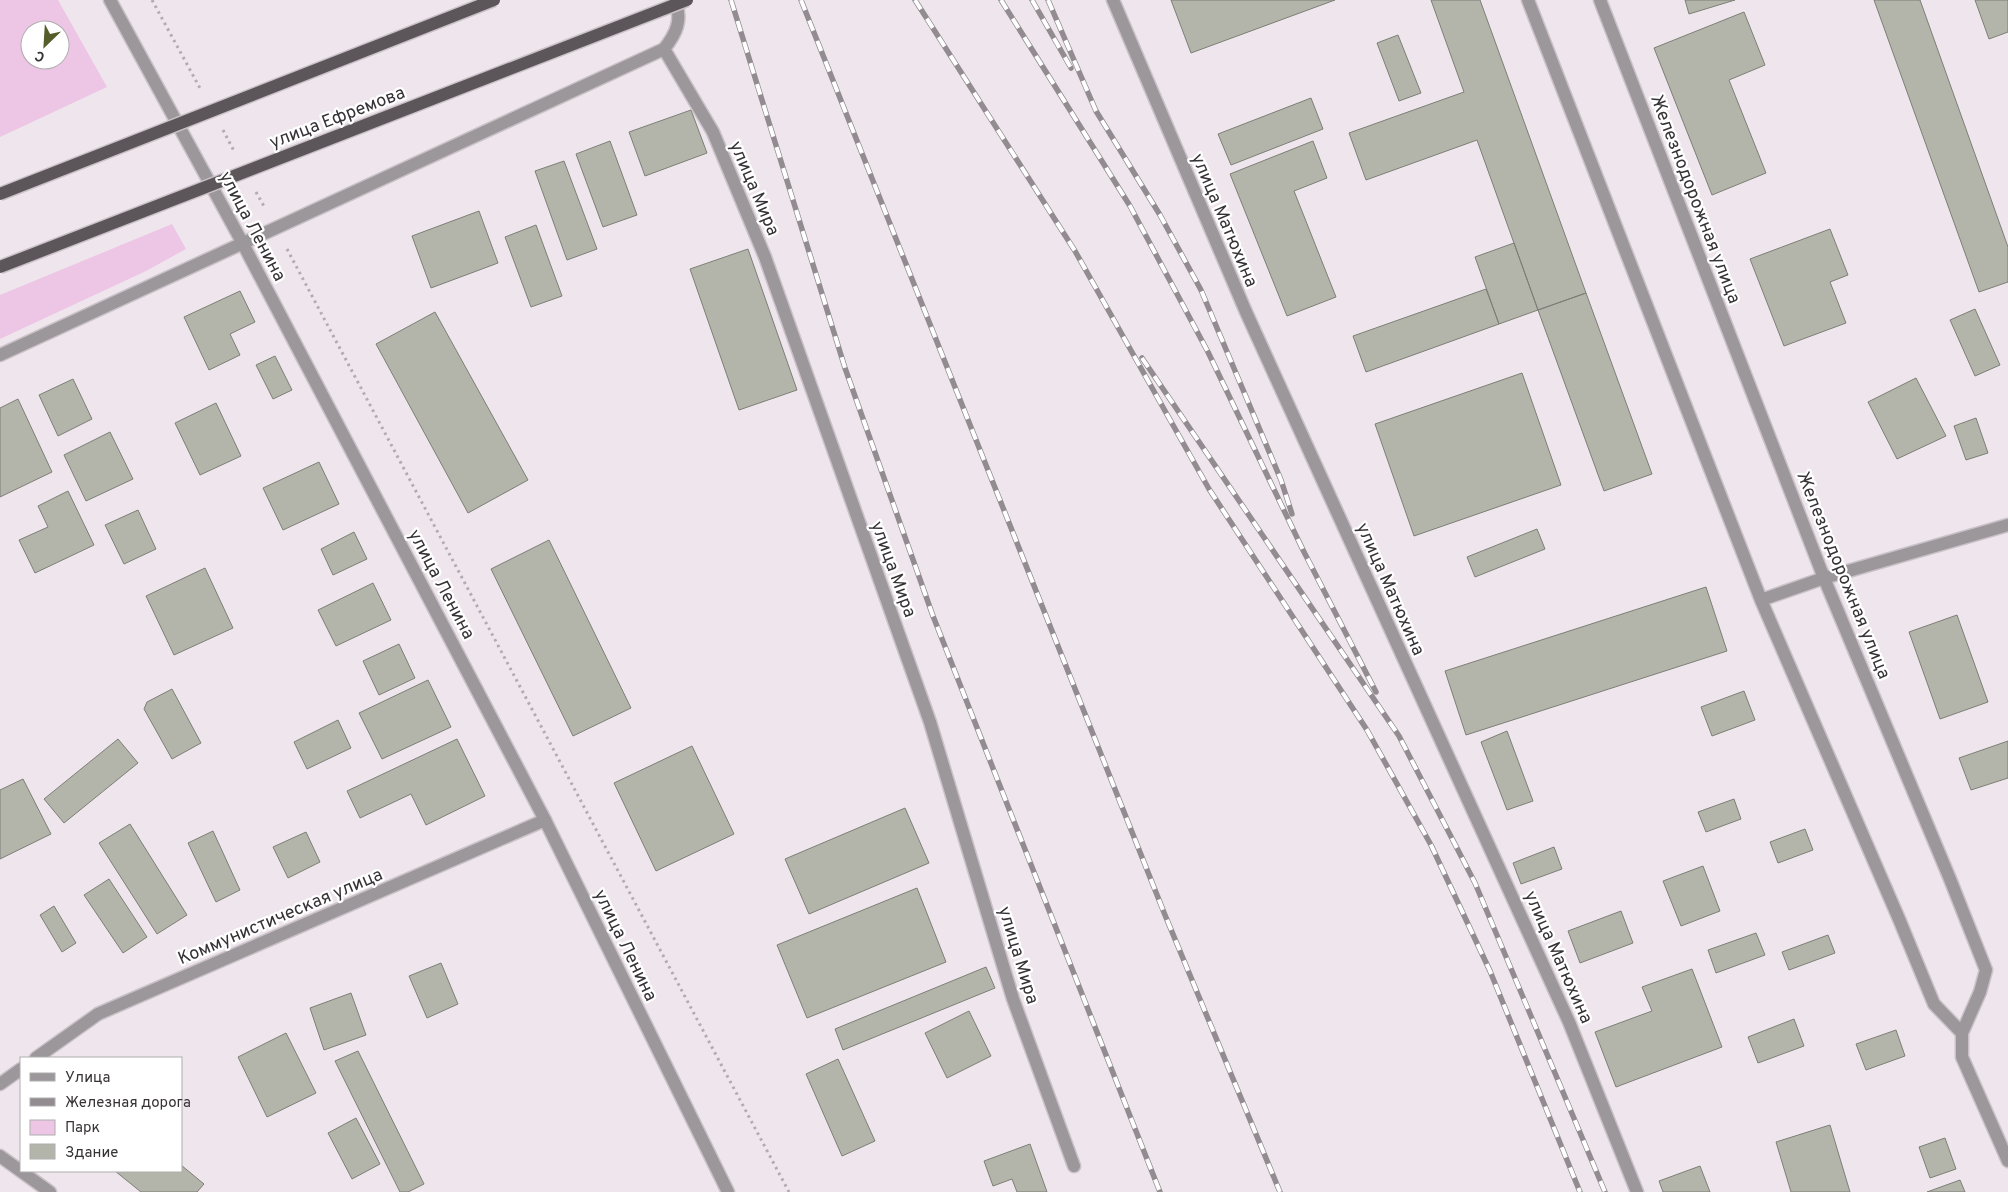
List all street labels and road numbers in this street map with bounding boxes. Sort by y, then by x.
street label: улица Ефремова [267,82,409,155]
street label: Железнодорожная улица [1644,92,1745,307]
street label: улица Мира [723,138,784,240]
street label: улица Матюхина [1185,150,1262,291]
street label: улица Ленина [213,168,290,286]
street label: Железнодорожная улица [1790,468,1895,683]
street label: улица Мира [865,518,921,621]
street label: улица Матюхина [1350,520,1429,660]
street label: улица Ленина [402,526,479,644]
street label: Коммунистическая улица [175,864,387,971]
street label: улица Ленина [588,886,662,1005]
street label: улица Матюхина [1518,888,1597,1028]
street label: улица Мира [992,904,1043,1007]

